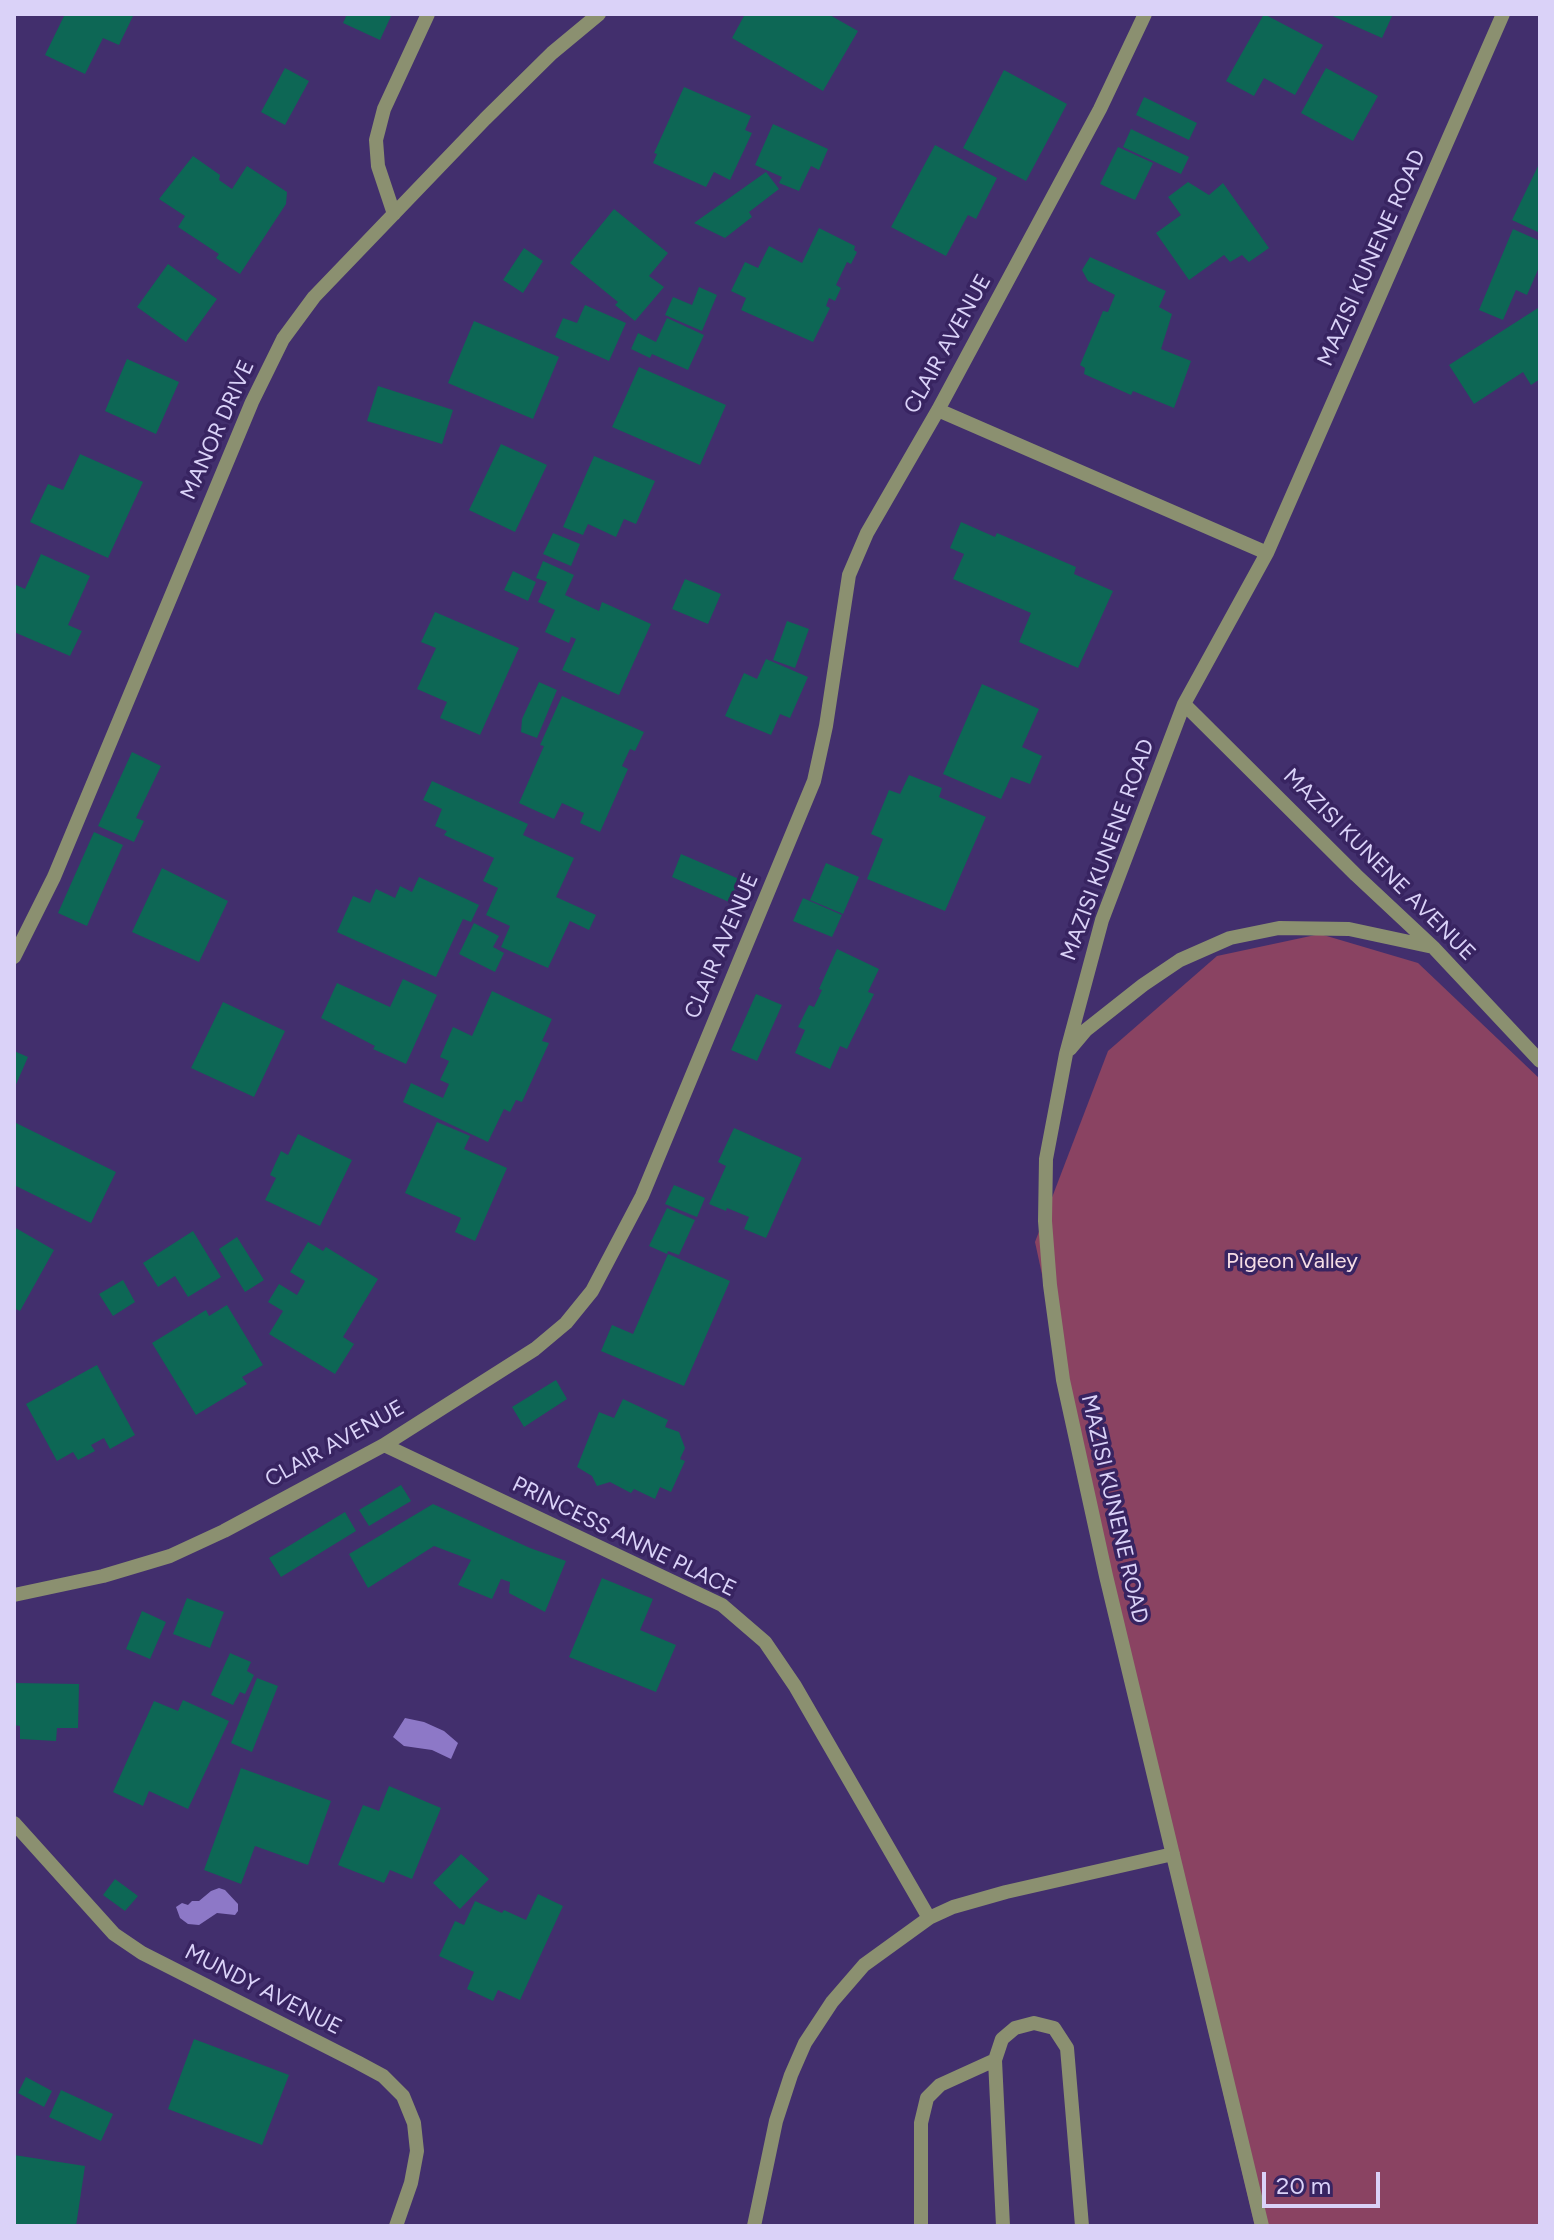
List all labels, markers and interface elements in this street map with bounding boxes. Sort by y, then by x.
street label: MAZISI KUNENE ROAD [1312,146,1432,370]
street label: CLAIR AVENUE [899,270,997,418]
street label: MANOR DRIVE [175,356,261,504]
street label: MAZISI KUNENE ROAD [1056,736,1160,964]
street label: MAZISI KUNENE AVENUE [1277,763,1481,967]
street label: CLAIR AVENUE [680,869,764,1023]
park label: Pigeon Valley [1226,1249,1358,1275]
street label: MAZISI KUNENE ROAD [1075,1392,1153,1626]
street label: CLAIR AVENUE [261,1395,409,1493]
street label: PRINCESS ANNE PLACE [508,1471,740,1603]
street label: MUNDY AVENUE [180,1939,346,2041]
scale bar [1266,2156,1384,2206]
text: 20 m [1276,2171,1331,2200]

